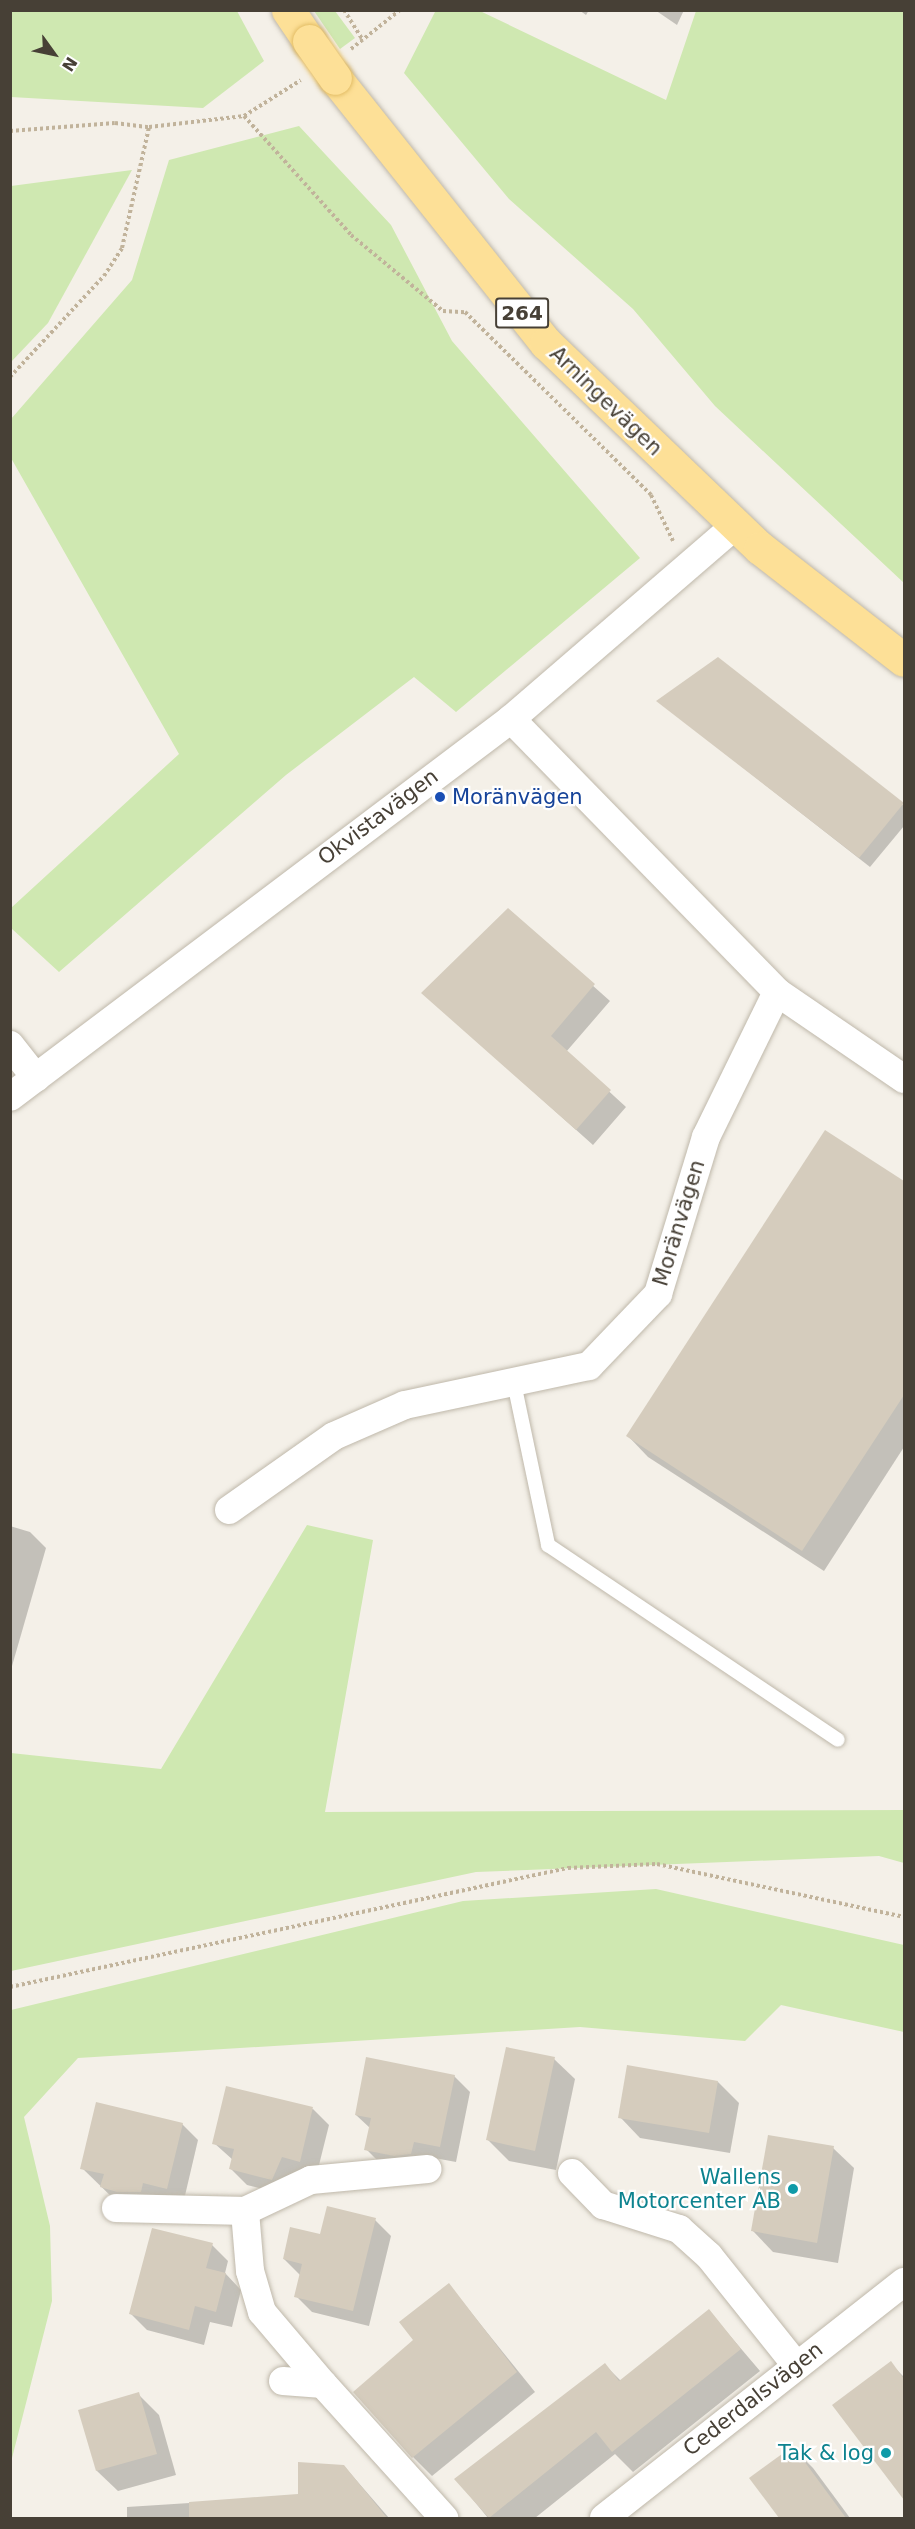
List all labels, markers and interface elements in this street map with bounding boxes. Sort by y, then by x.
north arrow [24,24,84,84]
text: N [58,53,81,75]
road number: 264 [495,296,549,330]
street label: Arningevägen [545,341,667,461]
street label: Okvistavägen [313,764,443,870]
place label: Moränvägen [452,784,583,810]
marker: Moränvägen [433,790,447,804]
street label: Moränvägen [648,1157,710,1289]
place label: Wallens Motorcenter AB [618,2164,781,2214]
marker: Wallens Motorcenter AB [786,2182,800,2196]
street label: Cederdalsvägen [678,2337,828,2461]
place label: Tak & log [778,2440,874,2466]
marker: Tak & log [879,2446,893,2460]

